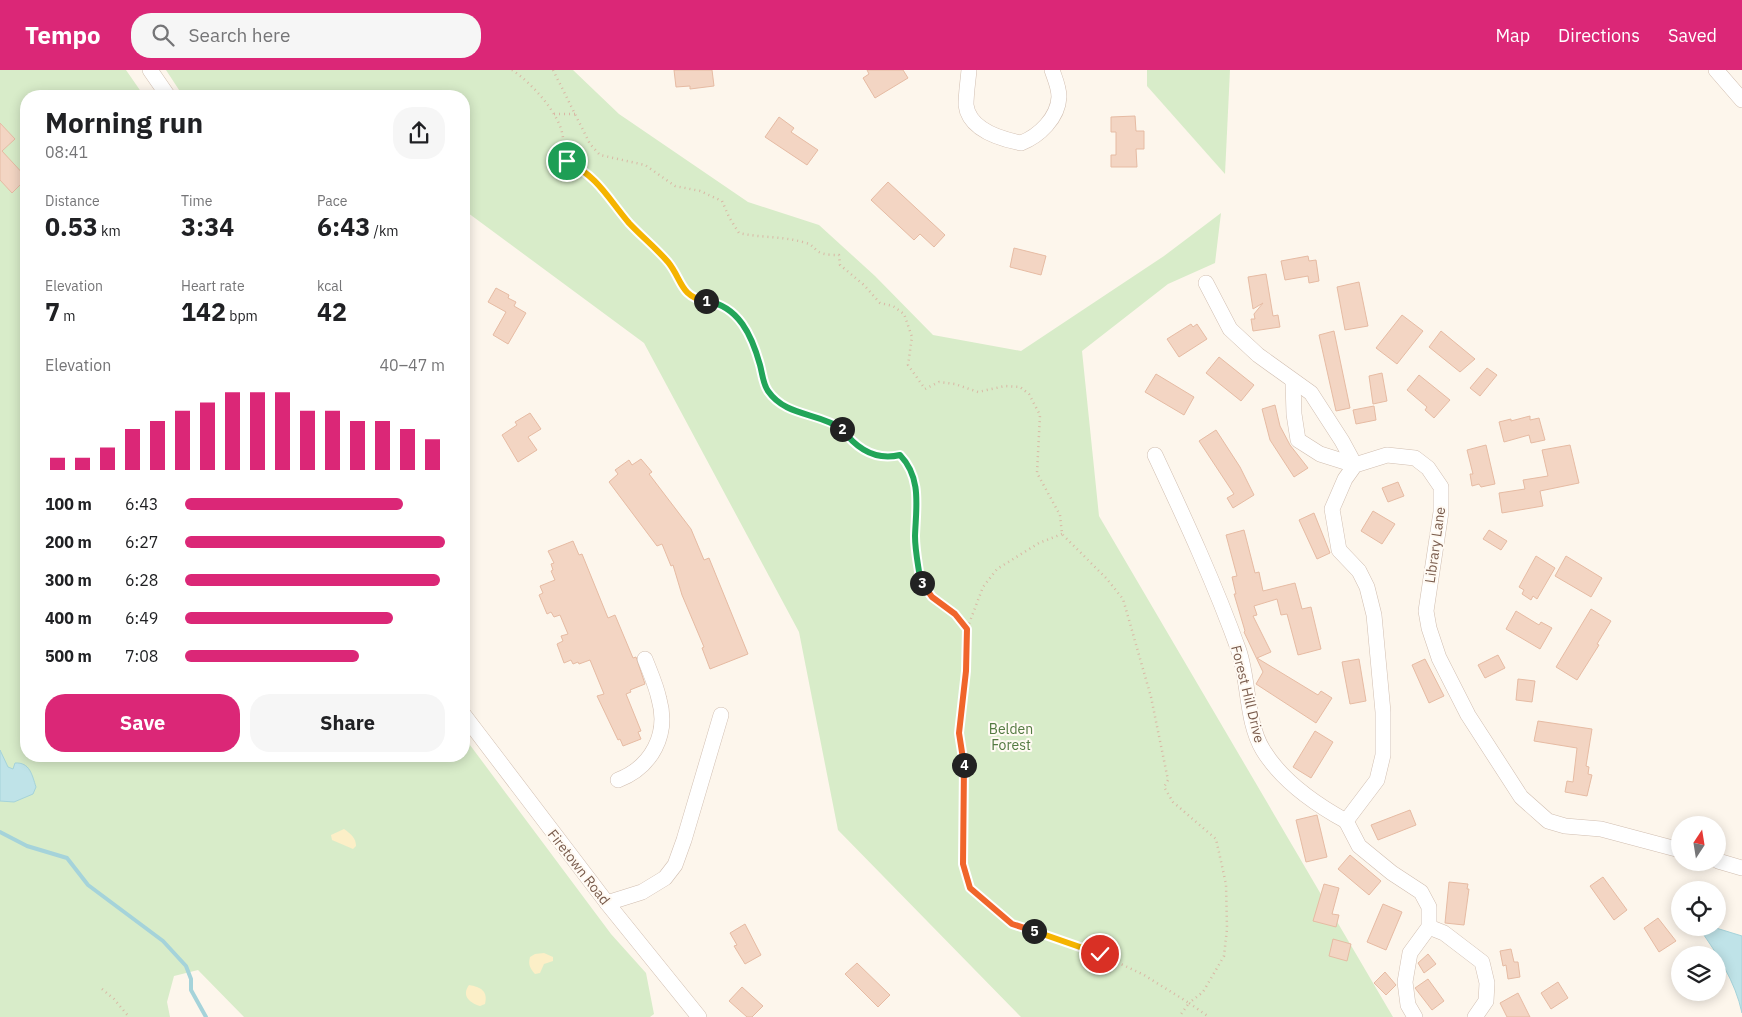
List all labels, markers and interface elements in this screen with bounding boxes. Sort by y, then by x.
search box [131,13,481,58]
text: Tempo [25,19,101,51]
icon: search [149,21,177,49]
text: Search here [189,23,290,47]
text: Map [1495,24,1530,47]
text: Directions [1558,24,1640,47]
text: Saved [1668,24,1717,47]
text: Morning run [45,104,203,141]
button: share [393,107,445,159]
pin [546,140,588,182]
text: 08:41 [45,142,88,162]
icon: arrive [553,147,581,175]
text: Distance [45,192,100,210]
text: Time [181,192,212,210]
text: Pace [317,192,347,210]
text: 0.53 [45,210,98,243]
text: 3:34 [181,210,234,243]
text: 6:43 [317,210,370,243]
text: km [98,222,121,240]
text: /km [370,222,399,240]
text: Elevation [45,277,103,295]
text: Heart rate [181,277,245,295]
text: kcal [317,277,342,295]
pin: 1 [694,288,718,314]
text: 1 [702,292,711,310]
text: 7 [45,295,60,328]
text: 142 [181,295,226,328]
text: 42 [317,295,347,328]
text: m [60,307,76,325]
text: bpm [226,307,258,325]
text: Elevation [45,355,111,375]
text: 40–47 m [379,355,445,375]
pin: 2 [830,416,854,442]
text: 2 [838,420,847,438]
text: 100 m [45,494,92,514]
text: 6:43 [125,494,158,514]
street label: Library Lane [1421,505,1449,584]
text: 200 m [45,532,92,552]
text: 6:27 [125,532,158,552]
text: 300 m [45,570,92,590]
text: 6:28 [125,570,158,590]
pin: 3 [910,570,934,596]
text: 3 [918,574,927,592]
text: 400 m [45,608,92,628]
text: 6:49 [125,608,158,628]
street label: Forest Hill Drive [1227,643,1269,745]
text: 500 m [45,646,92,666]
text: 7:08 [125,646,158,666]
button: Save [45,694,240,752]
button: Share [250,694,445,752]
park label: Belden Forest [989,720,1033,754]
pin: 4 [952,752,976,778]
text: 4 [960,756,969,774]
north arrow [1671,816,1726,871]
map controls [1671,816,1726,1001]
street label: Firetown Road [544,826,614,908]
button: locate [1671,881,1726,936]
pin: 5 [1022,918,1046,944]
text: 5 [1030,922,1039,940]
pin [1079,933,1121,975]
icon: check [1086,940,1114,968]
button: layers [1671,946,1726,1001]

